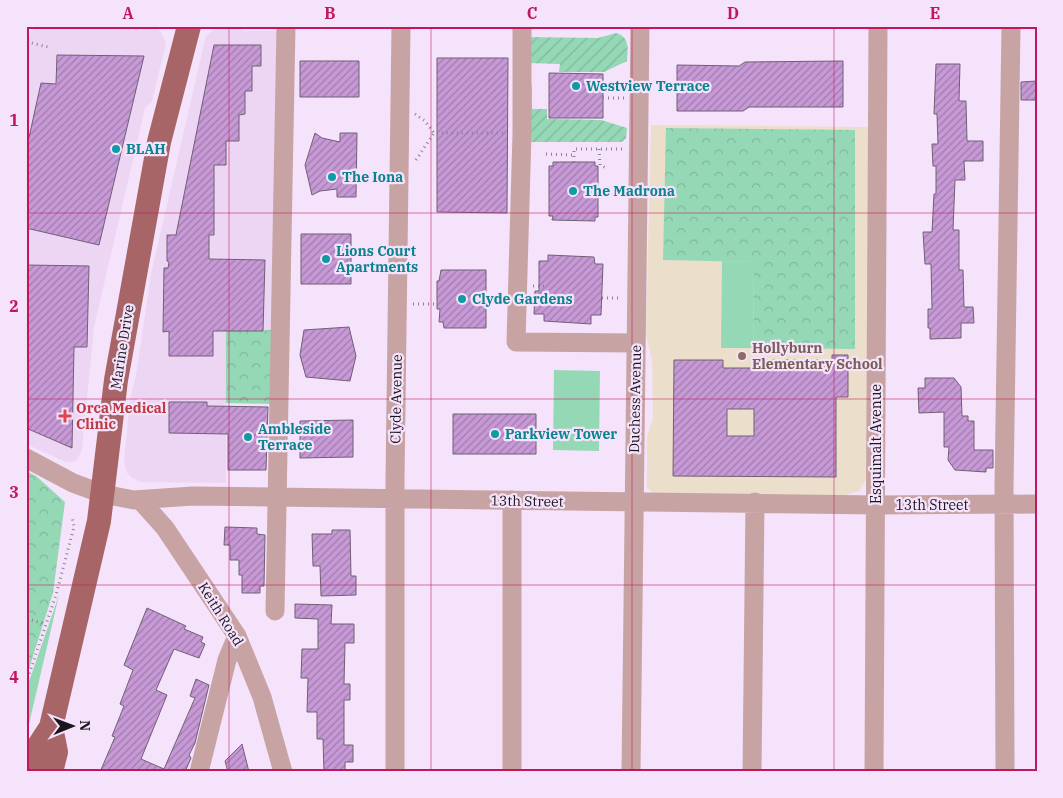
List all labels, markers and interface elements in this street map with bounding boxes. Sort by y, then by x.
text: A [122,3,134,23]
text: B [324,3,336,23]
text: C [527,3,537,23]
text: D [727,3,739,23]
text: E [930,3,940,23]
place label: Westview Terrace [586,77,710,95]
marker: Westview Terrace [570,80,582,92]
text: 1 [9,110,19,130]
place label: BLAH [126,140,166,158]
marker: BLAH [110,143,122,155]
place label: The Iona [342,168,403,186]
marker: The Iona [326,171,338,183]
place label: The Madrona [583,182,675,200]
marker: The Madrona [567,185,579,197]
place label: Lions Court Apartments [336,242,418,276]
marker: Lions Court Apartments [320,253,332,265]
place label: Clyde Gardens [472,290,573,308]
marker: Clyde Gardens [456,293,468,305]
text: 2 [9,296,19,316]
street label: Marine Drive [106,303,138,391]
place label: Hollyburn Elementary School [752,339,883,373]
street label: Duchess Avenue [625,345,645,453]
marker: Hollyburn Elementary School [736,350,748,362]
street label: Clyde Avenue [386,354,406,444]
street label: Esquimalt Avenue [867,384,885,504]
place label: Orca Medical Clinic [76,399,167,433]
marker: Orca Medical Clinic [58,409,72,423]
place label: Ambleside Terrace [258,420,331,454]
place label: Parkview Tower [505,425,617,443]
marker: Parkview Tower [489,428,501,440]
marker: Ambleside Terrace [242,431,254,443]
text: 3 [9,482,19,502]
street label: 13th Street [490,491,564,511]
street label: 13th Street [895,496,969,514]
street label: Keith Road [194,579,248,650]
text: 4 [9,667,19,687]
north arrow [48,700,98,750]
text: N [76,720,94,731]

